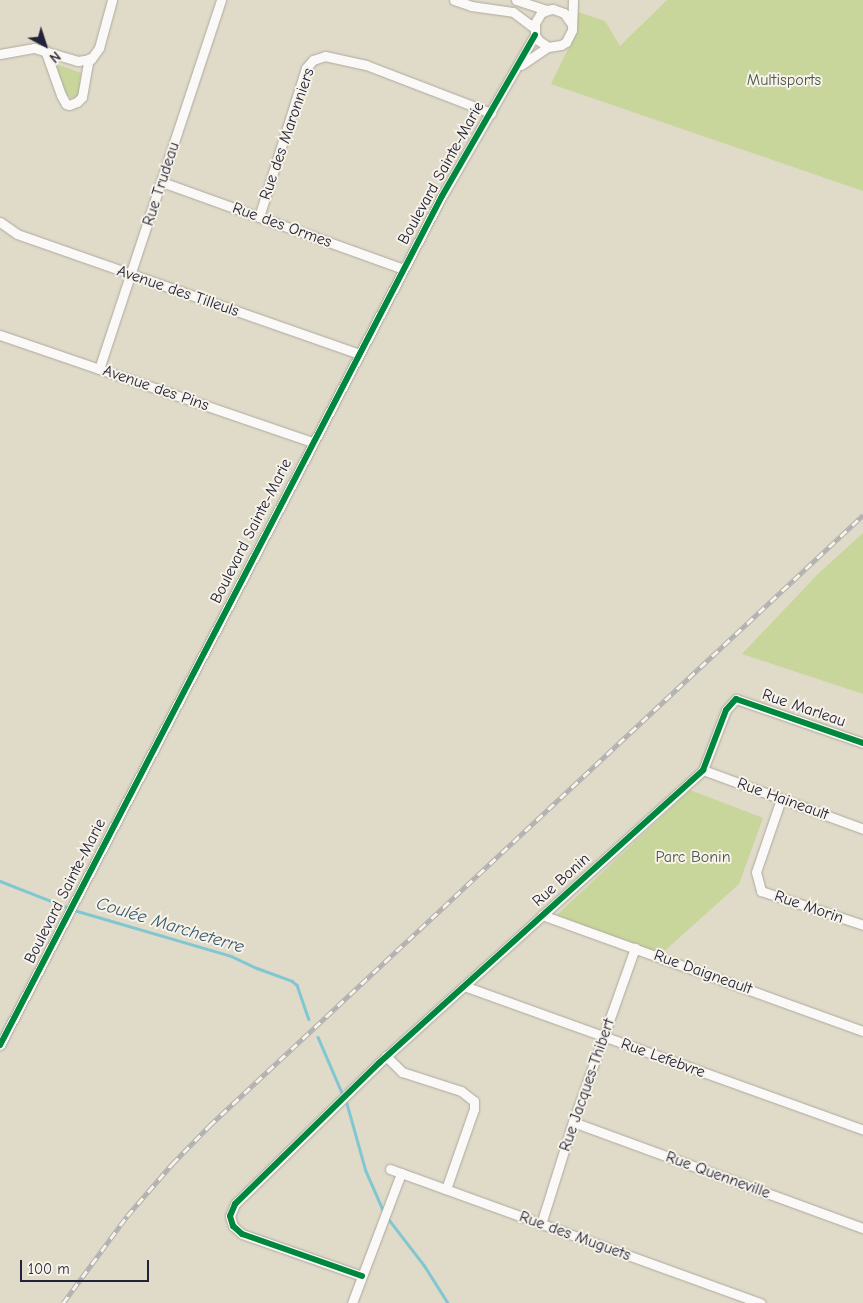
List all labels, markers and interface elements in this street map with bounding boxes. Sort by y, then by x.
north arrow [20,20,70,70]
text: N [46,47,64,66]
street label: Rue des Maronniers [255,66,319,202]
park label: Multisports [747,70,821,90]
street label: Boulevard Sainte-Marie [394,98,488,248]
street label: Rue Trudeau [138,140,184,228]
street label: Rue des Ormes [230,198,334,252]
street label: Avenue des Tilleuls [114,261,242,321]
street label: Avenue des Pins [101,361,211,415]
street label: Boulevard Sainte-Marie [206,455,296,607]
street label: Rue Marleau [760,685,848,731]
street label: Rue Haineault [735,774,831,824]
street label: Boulevard Sainte-Marie [20,815,110,967]
park label: Parc Bonin [655,847,731,867]
street label: Rue Bonin [528,849,594,911]
street label: Rue Morin [772,886,846,928]
water label: Coulée Marcheterre [93,893,247,959]
street label: Rue Daigneault [651,945,755,999]
street label: Rue Jacques-Thibert [555,1016,619,1154]
street label: Rue Lefebvre [618,1034,708,1082]
street label: Rue Quenneville [663,1147,773,1203]
street label: Rue des Muguets [517,1207,633,1265]
scale bar [22,1250,151,1282]
text: 100 m [28,1260,70,1278]

